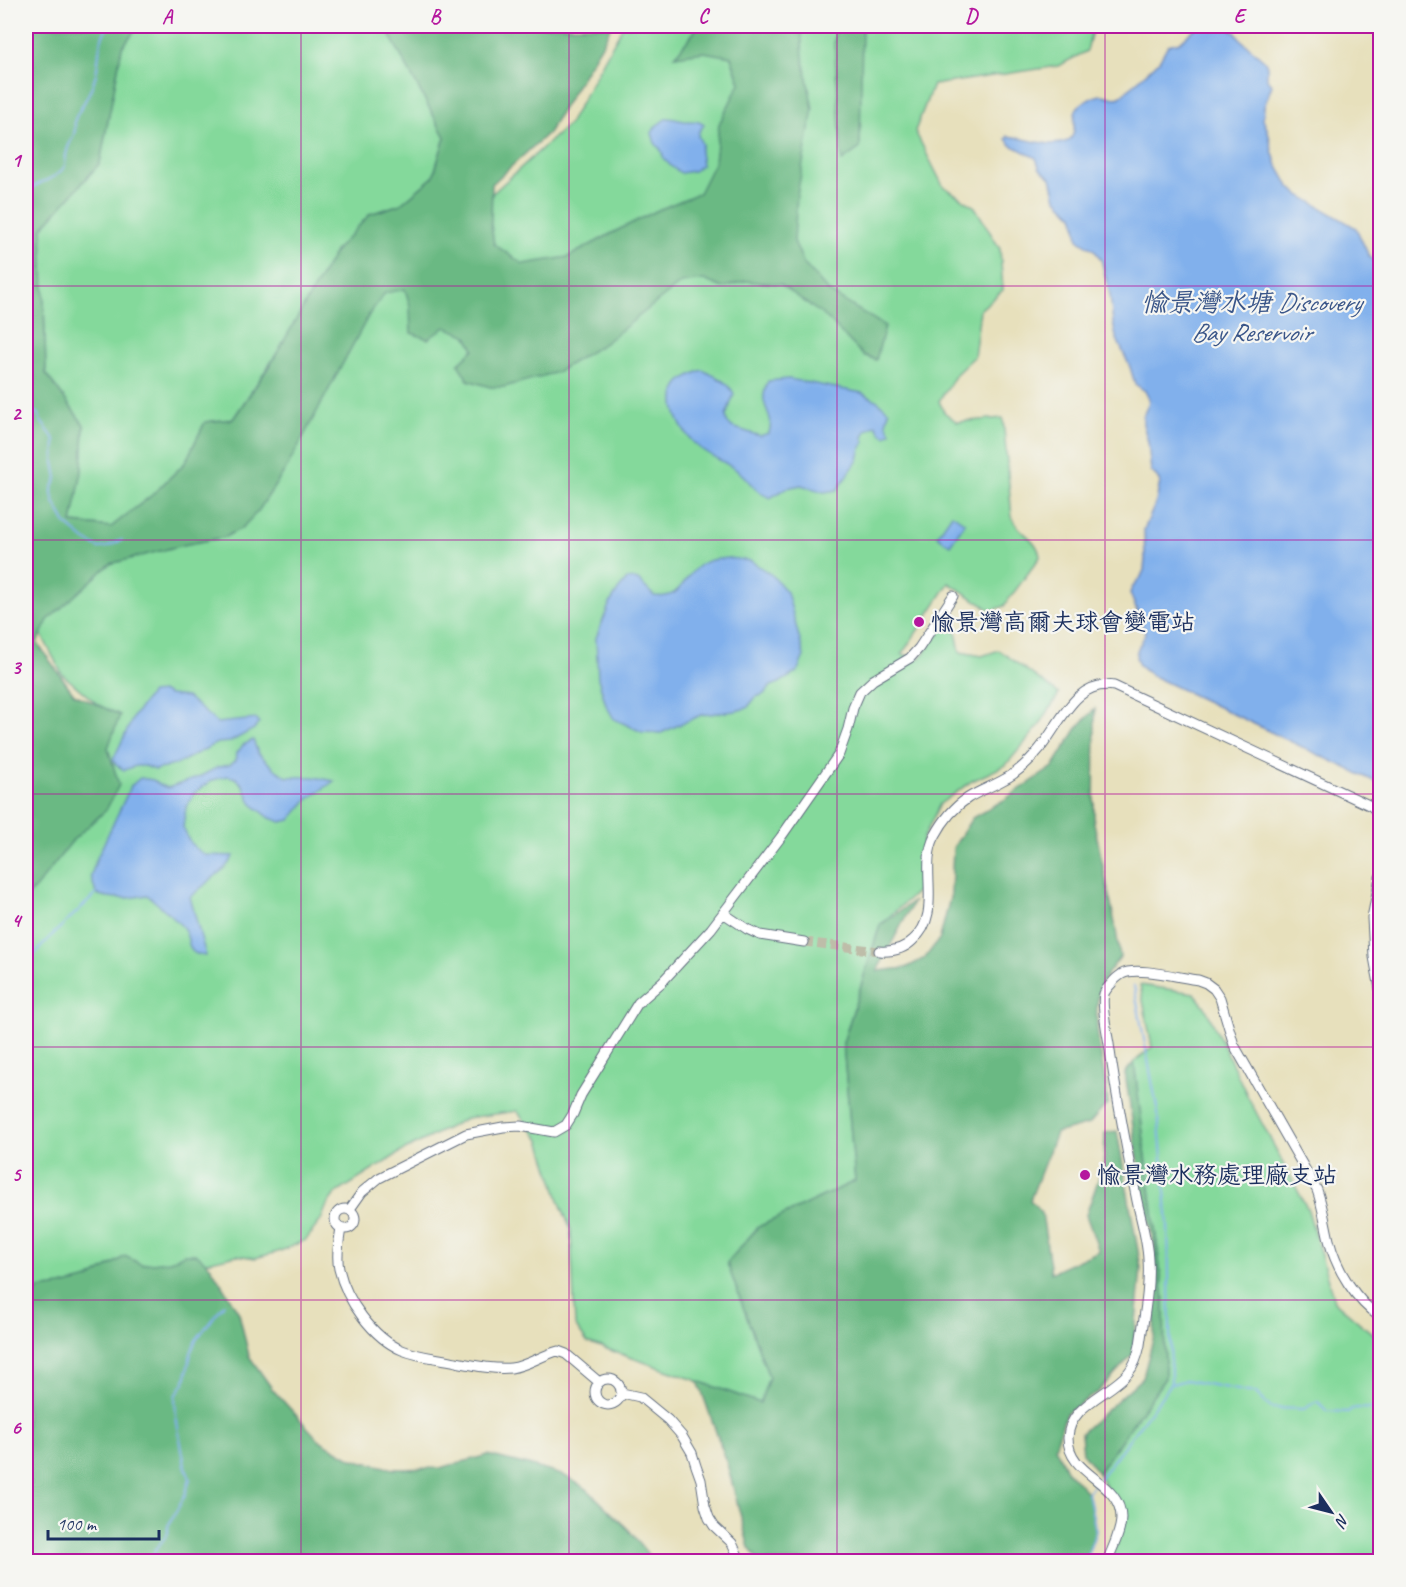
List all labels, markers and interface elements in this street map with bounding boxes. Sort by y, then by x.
text: A [162,4,174,29]
text: B [430,4,442,29]
text: C [698,4,710,29]
text: D [965,4,979,29]
text: E [1234,4,1248,29]
text: 1 [12,148,23,173]
water label: 愉景灣水塘 Discovery Bay Reservoir [1141,286,1365,349]
text: 2 [12,401,23,426]
place label: 愉景灣高爾夫球會變電站 [931,607,1195,637]
marker: 愉景灣高爾夫球會變電站 [912,615,926,629]
text: 3 [12,655,23,680]
text: 4 [12,908,24,933]
place label: 愉景灣水務處理廠支站 [1097,1160,1337,1190]
text: 5 [12,1162,23,1187]
marker: 愉景灣水務處理廠支站 [1078,1168,1092,1182]
text: 6 [11,1415,22,1440]
north arrow [1301,1482,1361,1542]
scale bar [48,1503,159,1541]
text: N [1330,1510,1354,1532]
text: 100 m [57,1513,98,1535]

